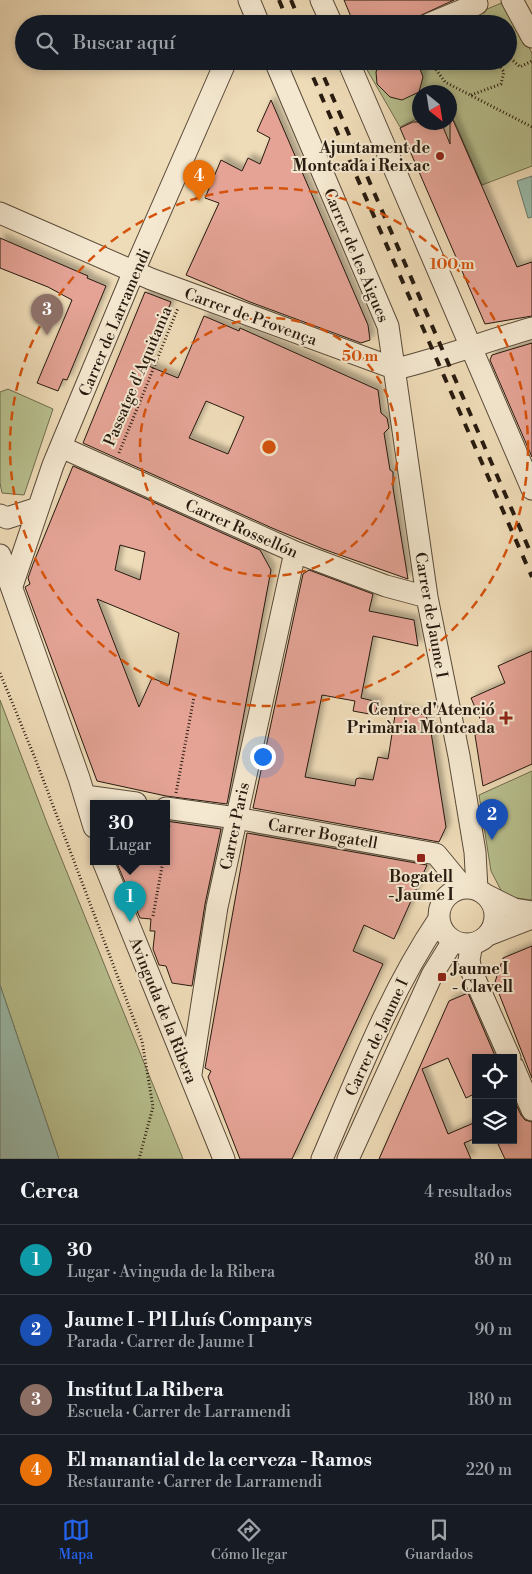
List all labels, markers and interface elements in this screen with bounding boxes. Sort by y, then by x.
search box [15,15,517,70]
icon: search [33,29,61,57]
text: Buscar aquí [73,31,175,55]
north arrow [412,85,457,130]
place label: Ajuntament de Montcada i Reixac [293,138,430,176]
marker: Ajuntament de Montcada i Reixac [434,150,446,162]
pin: 4 [183,160,215,201]
street label: Carrer de les Aigues [319,185,393,325]
street label: Carrer de Larramendi [75,245,155,399]
text: 100 m [430,255,475,274]
street label: Carrer de Provença [182,284,321,351]
pin: 3 [31,294,63,335]
street label: Passatge d'Aquitania [99,303,177,449]
text: 50 m [342,347,378,366]
centre of rings [260,438,278,456]
street label: Carrer Rossellón [182,495,302,563]
street label: Carrer de Jaume I [410,551,452,680]
place label: Centre d'Atenció Primària Montcada [347,700,495,738]
marker: Centre d'Atenció Primària Montcada [499,711,513,725]
your location [250,744,276,770]
street label: Carrer Paris [216,781,254,872]
pin: 2 [476,799,508,840]
popup [90,800,170,865]
text: 30 [108,811,134,835]
street label: Carrer Bogatell [266,814,380,854]
text: Lugar [108,835,152,855]
marker: Bogatell - Jaume I [415,852,427,864]
place label: Bogatell - Jaume I [388,867,454,905]
pin: 1 [114,881,146,922]
street label: Avinguda de la Ribera [124,933,202,1087]
place label: Jaume I - Clavell [450,959,514,997]
marker: Jaume I - Clavell [436,971,448,983]
street label: Carrer de Jaume I [341,976,413,1099]
map controls [472,1054,517,1144]
button: locate [472,1054,517,1099]
button: layers [472,1099,517,1144]
text: Cerca [20,1179,79,1205]
text: 4 resultados [424,1182,512,1202]
text: 30 [67,1238,92,1262]
text: 1 [32,1250,40,1270]
text: 80 m [474,1250,512,1270]
text: Lugar · Avinguda de la Ribera [67,1262,275,1282]
text: Jaume I - Pl Lluís Companys [67,1308,312,1332]
text: 2 [31,1320,41,1340]
text: 90 m [474,1320,512,1340]
text: Parada · Carrer de Jaume I [67,1332,254,1352]
text: Institut La Ribera [67,1378,224,1402]
text: 3 [31,1390,41,1410]
text: 180 m [468,1390,512,1410]
text: Escuela · Carrer de Larramendi [67,1402,291,1422]
text: El manantial de la cerveza - Ramos [67,1448,372,1472]
text: 4 [31,1460,41,1480]
text: 220 m [466,1460,512,1480]
text: Restaurante · Carrer de Larramendi [67,1472,322,1492]
tab: Mapa [59,1516,93,1564]
tab: Cómo llegar [211,1516,287,1564]
tab: Guardados [405,1516,473,1564]

